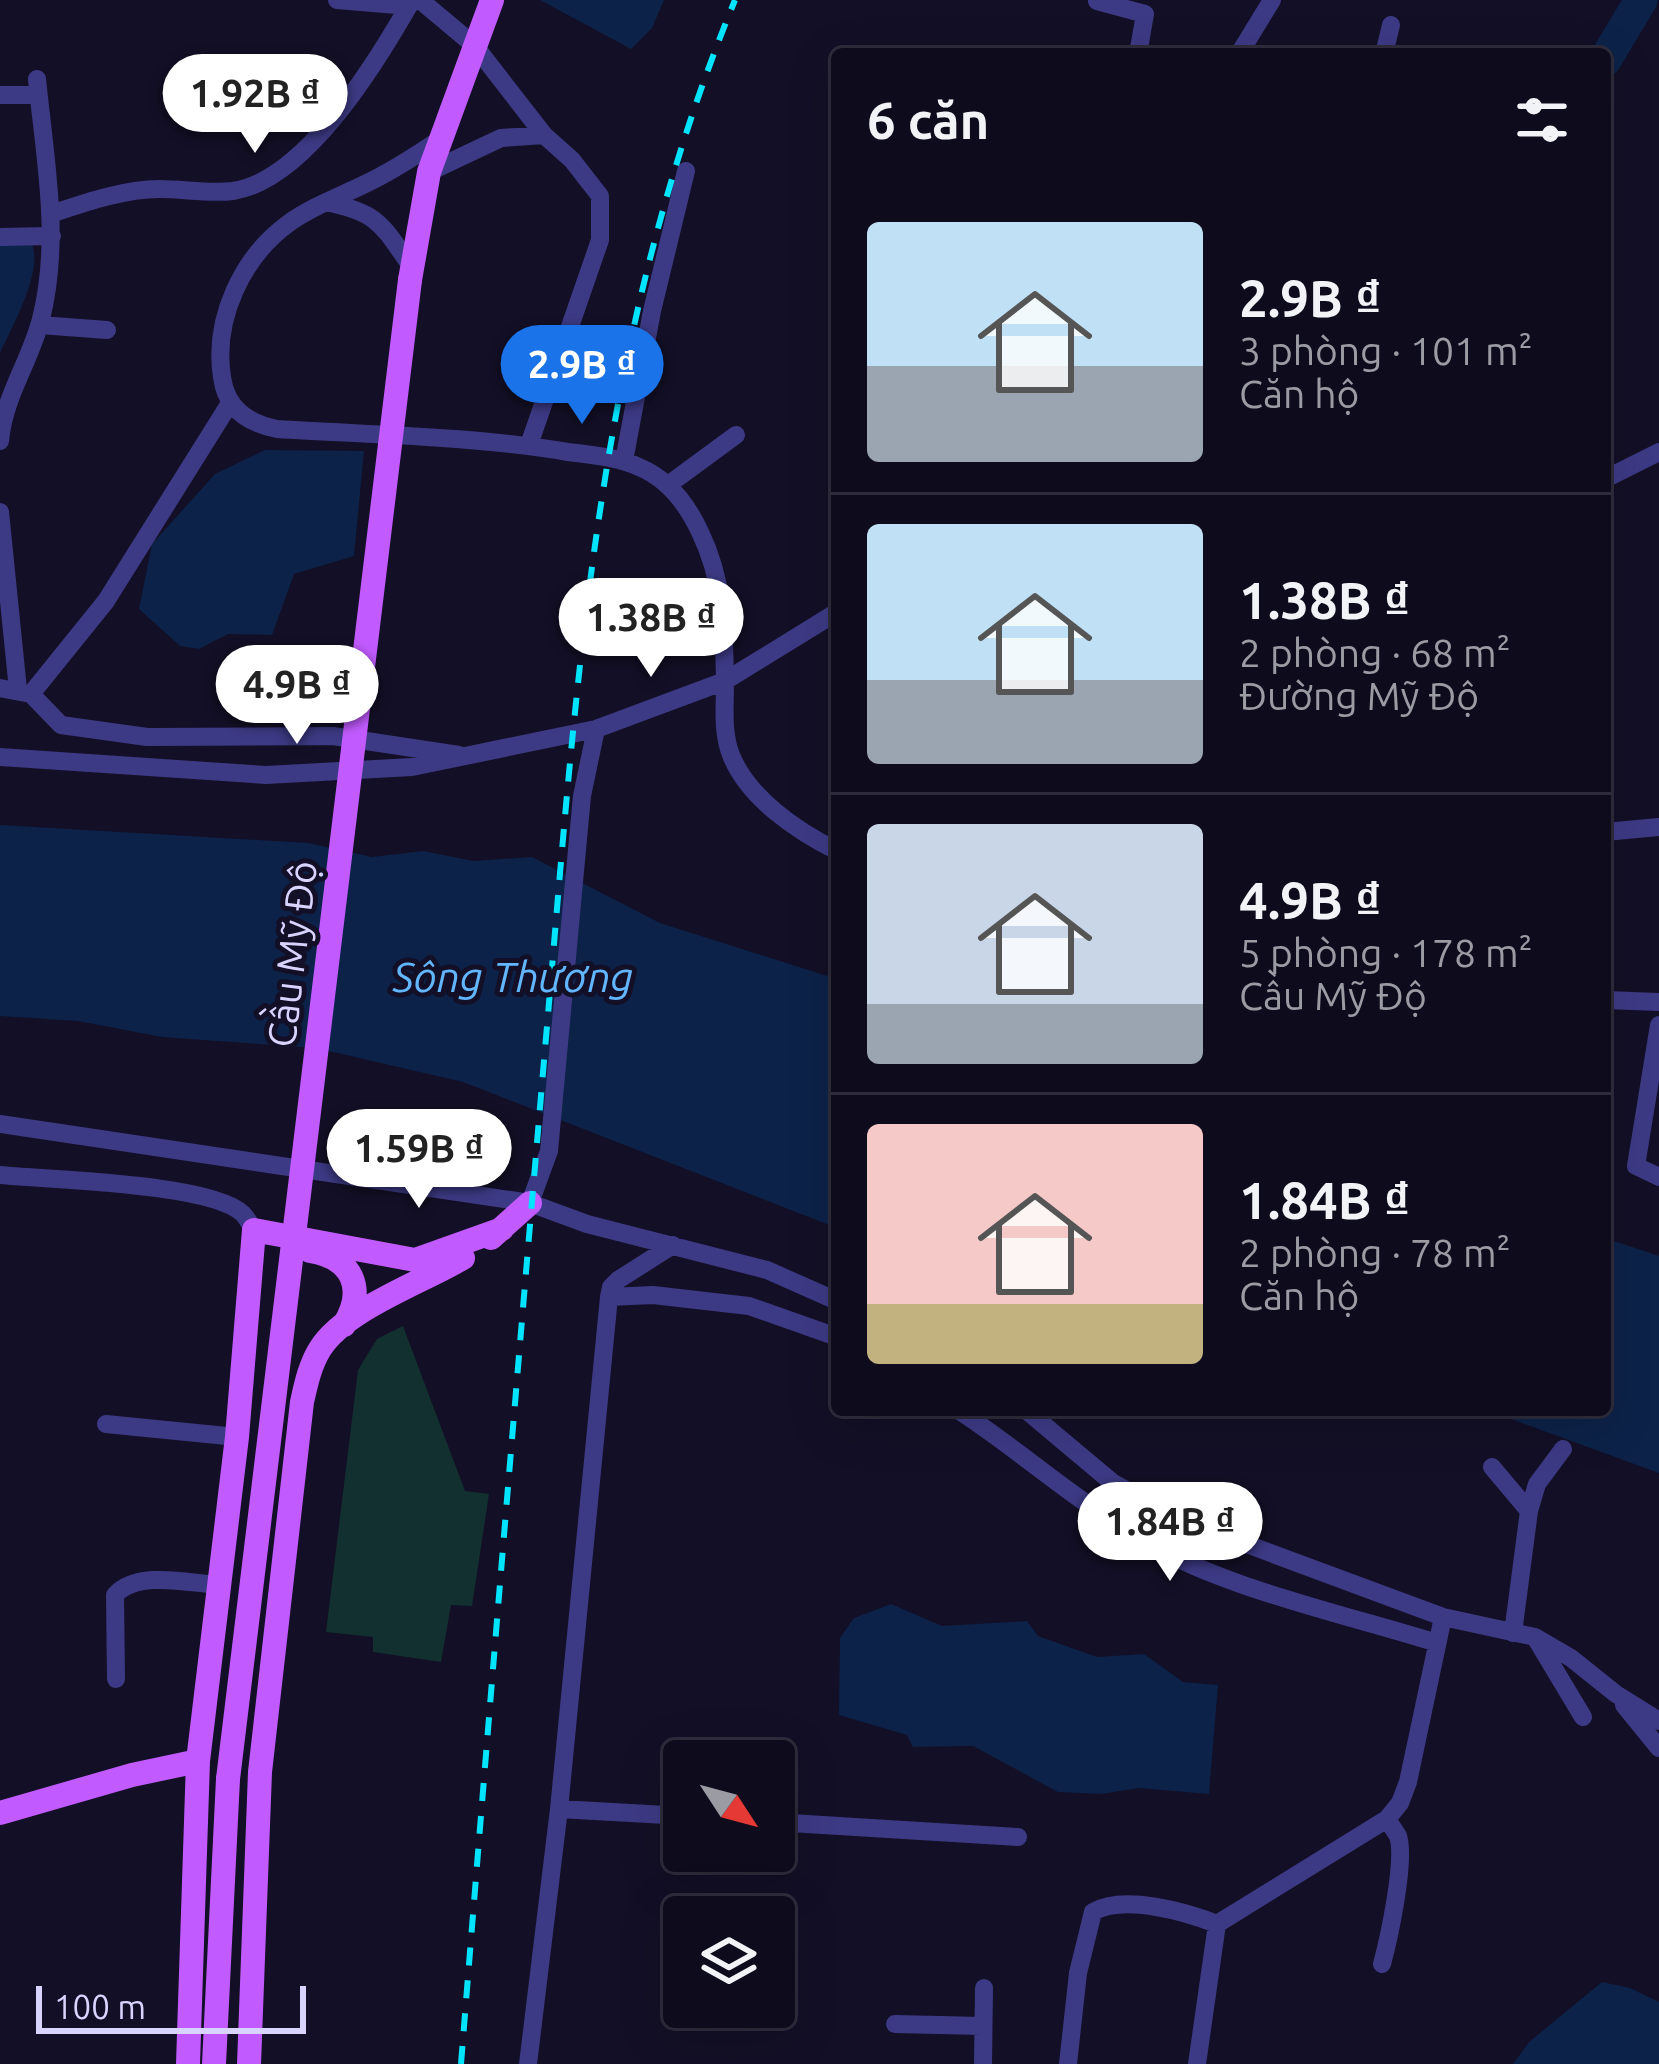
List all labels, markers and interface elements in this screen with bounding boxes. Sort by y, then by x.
pin: 1.92B ₫ [144,54,366,156]
text: 1.92B ₫ [190,71,320,114]
icon: filters [1509,87,1575,153]
text: 6 căn [867,91,989,149]
text: 2.9B ₫ [1239,269,1381,327]
icon: home [963,270,1107,414]
pin: 2.9B ₫ [484,325,680,427]
text: 3 phòng · 101 m² [1239,329,1533,372]
text: 2.9B ₫ [528,342,636,385]
text: Căn hộ [1239,372,1359,415]
text: 1.38B ₫ [1239,571,1410,629]
icon: home [963,572,1107,716]
pin: 1.38B ₫ [540,578,762,680]
text: 1.38B ₫ [586,595,716,638]
text: 2 phòng · 68 m² [1239,631,1511,674]
pin: 4.9B ₫ [199,645,395,747]
text: 4.9B ₫ [243,662,351,705]
text: Đường Mỹ Độ [1239,674,1479,717]
street label: Cầu Mỹ Độ [254,858,324,1050]
text: 4.9B ₫ [1239,871,1381,929]
icon: home [963,872,1107,1016]
text: 5 phòng · 178 m² [1239,931,1533,974]
water label: Sông Thương [392,953,633,1000]
text: Cầu Mỹ Độ [1239,974,1427,1017]
pin: 1.59B ₫ [308,1109,530,1211]
text: 1.59B ₫ [354,1126,484,1169]
text: 1.84B ₫ [1239,1171,1410,1229]
icon: home [963,1172,1107,1316]
text: 2 phòng · 78 m² [1239,1231,1511,1274]
text: Căn hộ [1239,1274,1359,1317]
pin: 1.84B ₫ [1059,1482,1281,1584]
text: 1.84B ₫ [1105,1499,1235,1542]
north arrow [663,1740,795,1872]
map controls [663,1740,795,2028]
button: layers [663,1896,795,2028]
scale bar [36,1980,306,2033]
text: 100 m [54,1988,146,2025]

